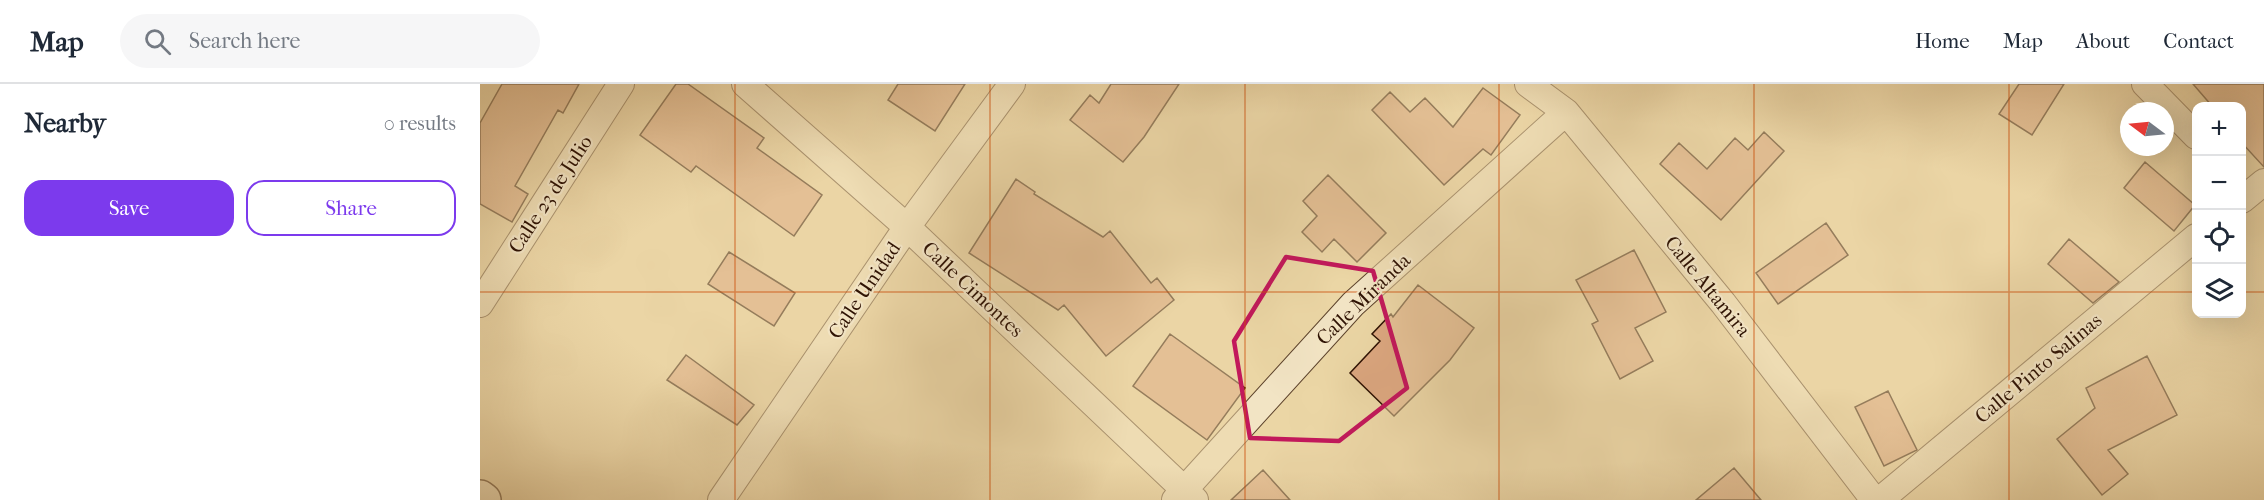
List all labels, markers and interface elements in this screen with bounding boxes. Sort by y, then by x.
search box [120,14,540,68]
text: Map [30,25,84,58]
icon: search [141,25,174,58]
text: Search here [189,28,300,54]
text: Home [1915,29,1970,53]
text: Map [2003,29,2043,53]
text: About [2076,29,2130,53]
text: Contact [2163,29,2234,53]
north arrow [2120,102,2174,156]
map controls [2192,102,2246,318]
button: + [2192,102,2246,156]
text: Nearby [24,108,106,139]
text: 0 results [384,112,456,135]
street label: Calle 23 de Julio [504,131,597,257]
button: − [2192,156,2246,210]
button: Save [24,180,234,236]
button: Share [246,180,456,236]
button: locate [2192,210,2246,264]
street label: Calle Altamira [1660,231,1756,342]
street label: Calle Unidad [824,237,906,343]
street label: Calle Cimontes [917,237,1028,342]
street label: Calle Miranda [1312,248,1416,350]
button: layers [2192,264,2246,318]
street label: Calle Pinto Salinas [1970,309,2106,428]

